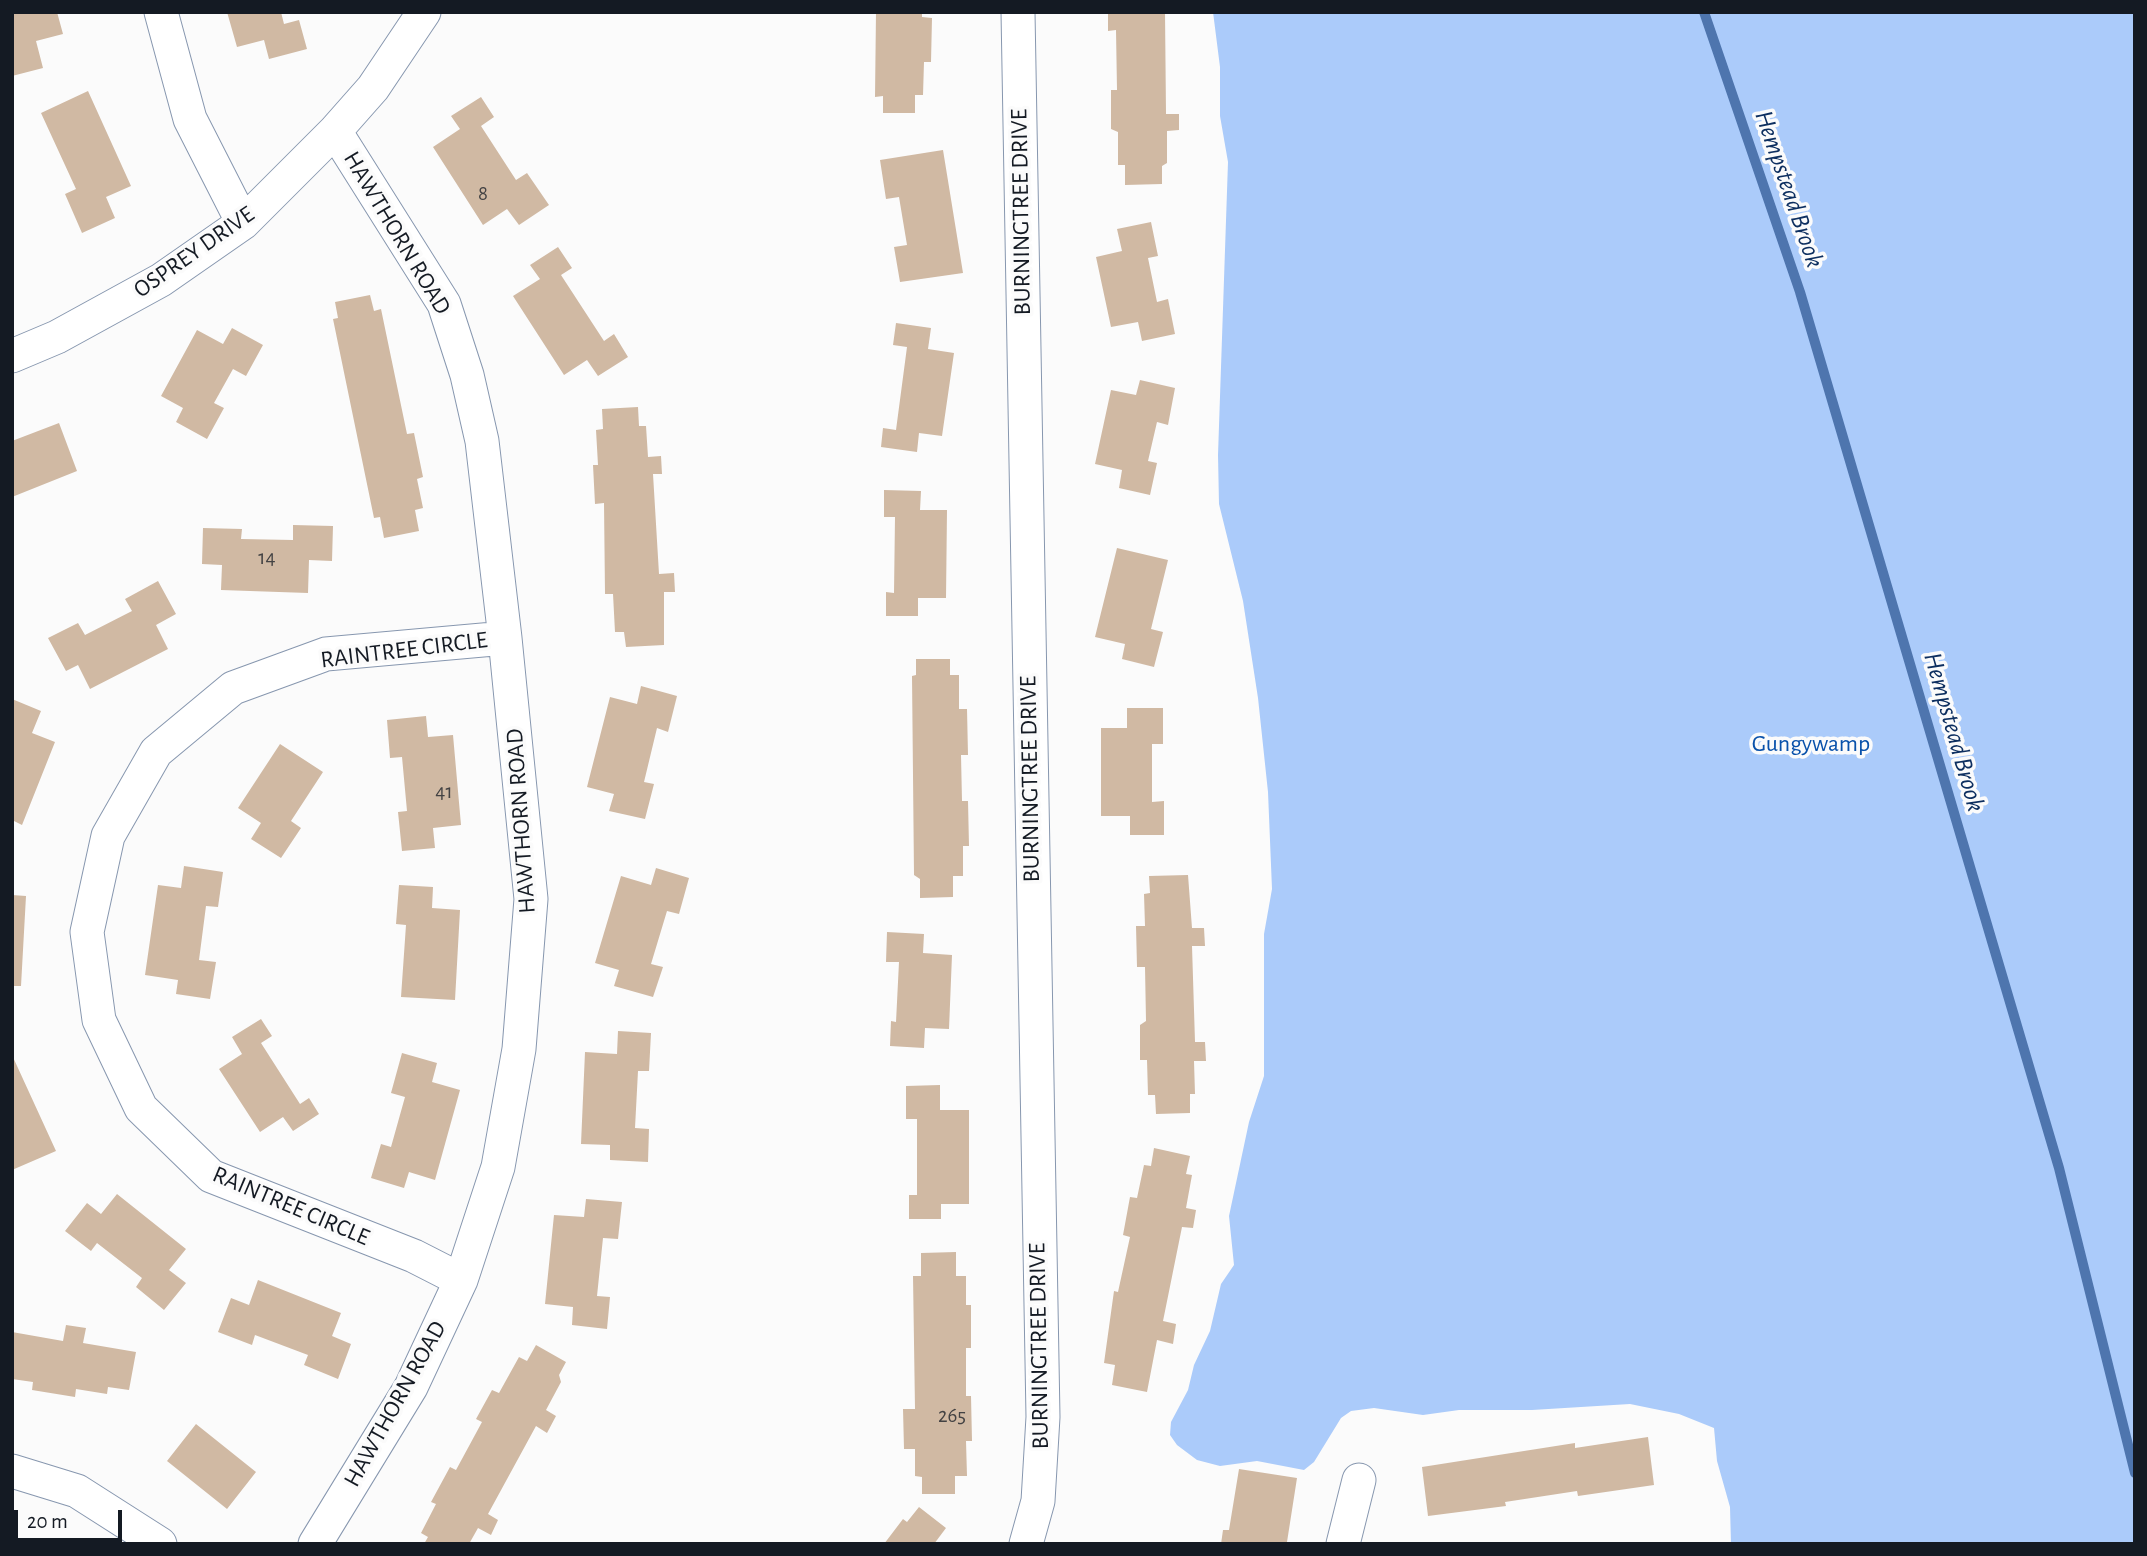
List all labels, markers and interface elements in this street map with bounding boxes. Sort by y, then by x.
water label: Hempstead Brook [1748,106,1830,272]
street label: BURNINGTREE DRIVE [1005,108,1037,316]
street label: HAWTHORN ROAD [337,146,457,320]
house number: 8 [478,181,488,207]
street label: OSPREY DRIVE [128,200,260,304]
house number: 14 [258,545,276,571]
street label: RAINTREE CIRCLE [319,625,489,675]
water label: Hempstead Brook [1916,649,1992,815]
street label: BURNINGTREE DRIVE [1014,675,1046,883]
street label: HAWTHORN ROAD [500,728,542,914]
park label: Gungywamp [1752,730,1870,758]
house number: 41 [435,779,453,805]
street label: RAINTREE CIRCLE [208,1160,374,1252]
street label: BURNINGTREE DRIVE [1023,1242,1055,1450]
street label: HAWTHORN ROAD [338,1316,452,1492]
house number: 265 [938,1403,966,1429]
scale bar [18,1496,126,1540]
text: 20 m [27,1511,68,1532]

